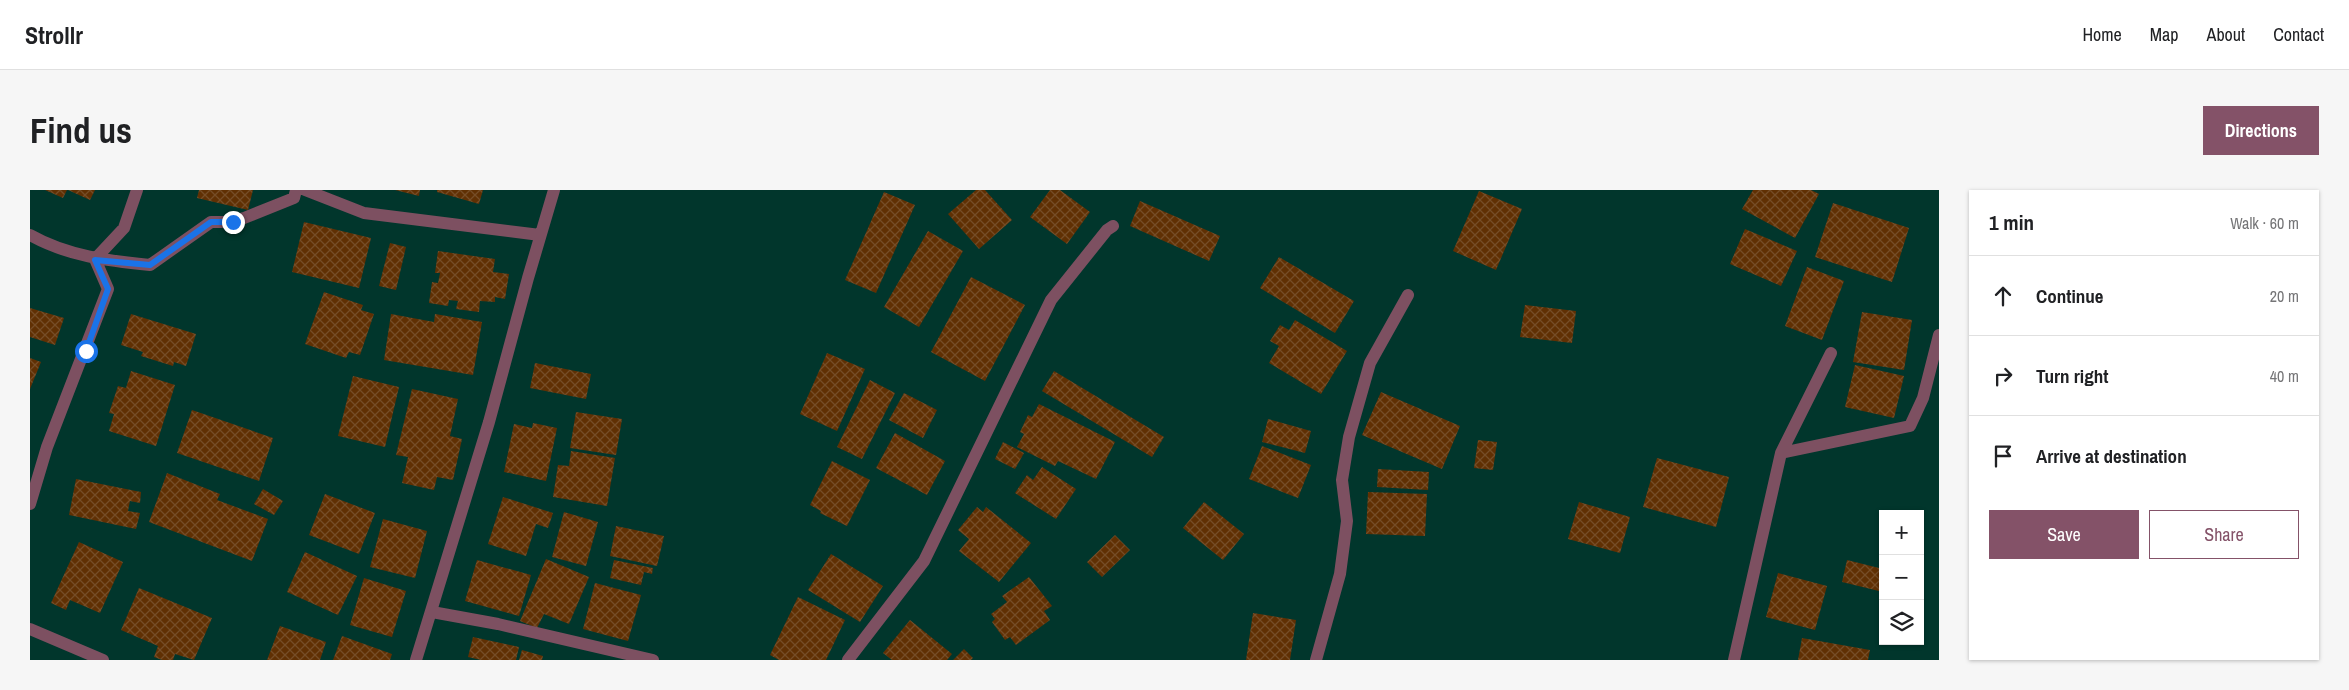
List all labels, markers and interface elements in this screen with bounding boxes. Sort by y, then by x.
text: Strollr [25,19,83,51]
text: Home [2082,22,2122,47]
text: Map [2150,22,2179,47]
text: About [2207,22,2245,47]
text: Contact [2273,22,2324,47]
button: Directions [2203,106,2319,155]
text: Find us [30,107,132,154]
text: 1 min [1989,208,2034,237]
route end [222,211,245,234]
text: Walk · 60 m [2230,212,2299,234]
icon: ahead [1989,282,2017,310]
text: Continue [2036,283,2104,309]
text: 20 m [2270,285,2299,307]
route start [75,340,98,363]
icon: right [1989,362,2017,390]
text: Turn right [2036,363,2108,389]
text: 40 m [2270,365,2299,387]
icon: arrive [1989,442,2017,470]
text: Arrive at destination [2036,443,2187,469]
map controls [1879,510,1924,645]
button: + [1879,510,1924,555]
button: Save [1989,510,2139,559]
button: Share [2149,510,2299,559]
button: − [1879,555,1924,600]
button: layers [1879,600,1924,645]

